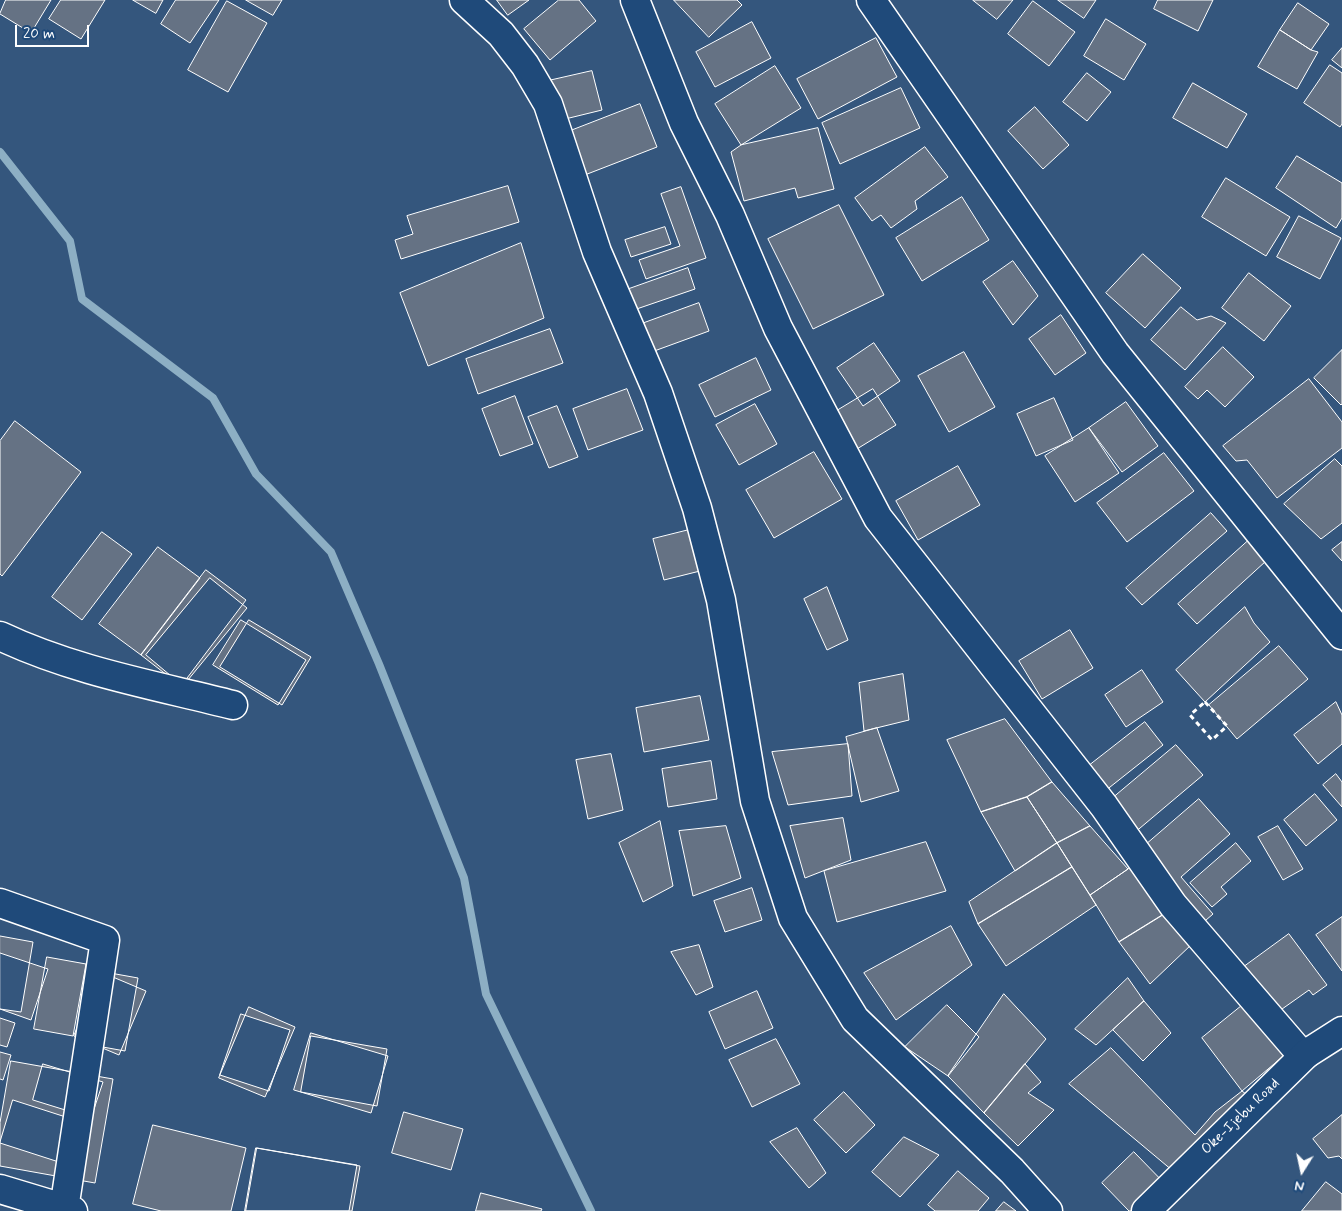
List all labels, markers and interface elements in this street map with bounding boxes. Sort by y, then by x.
scale bar [18,15,91,47]
text: 20 m [23,24,55,44]
street label: Oke-Ijebu Road [1198,1075,1284,1159]
north arrow [1277,1146,1327,1196]
text: N [1293,1176,1306,1195]

